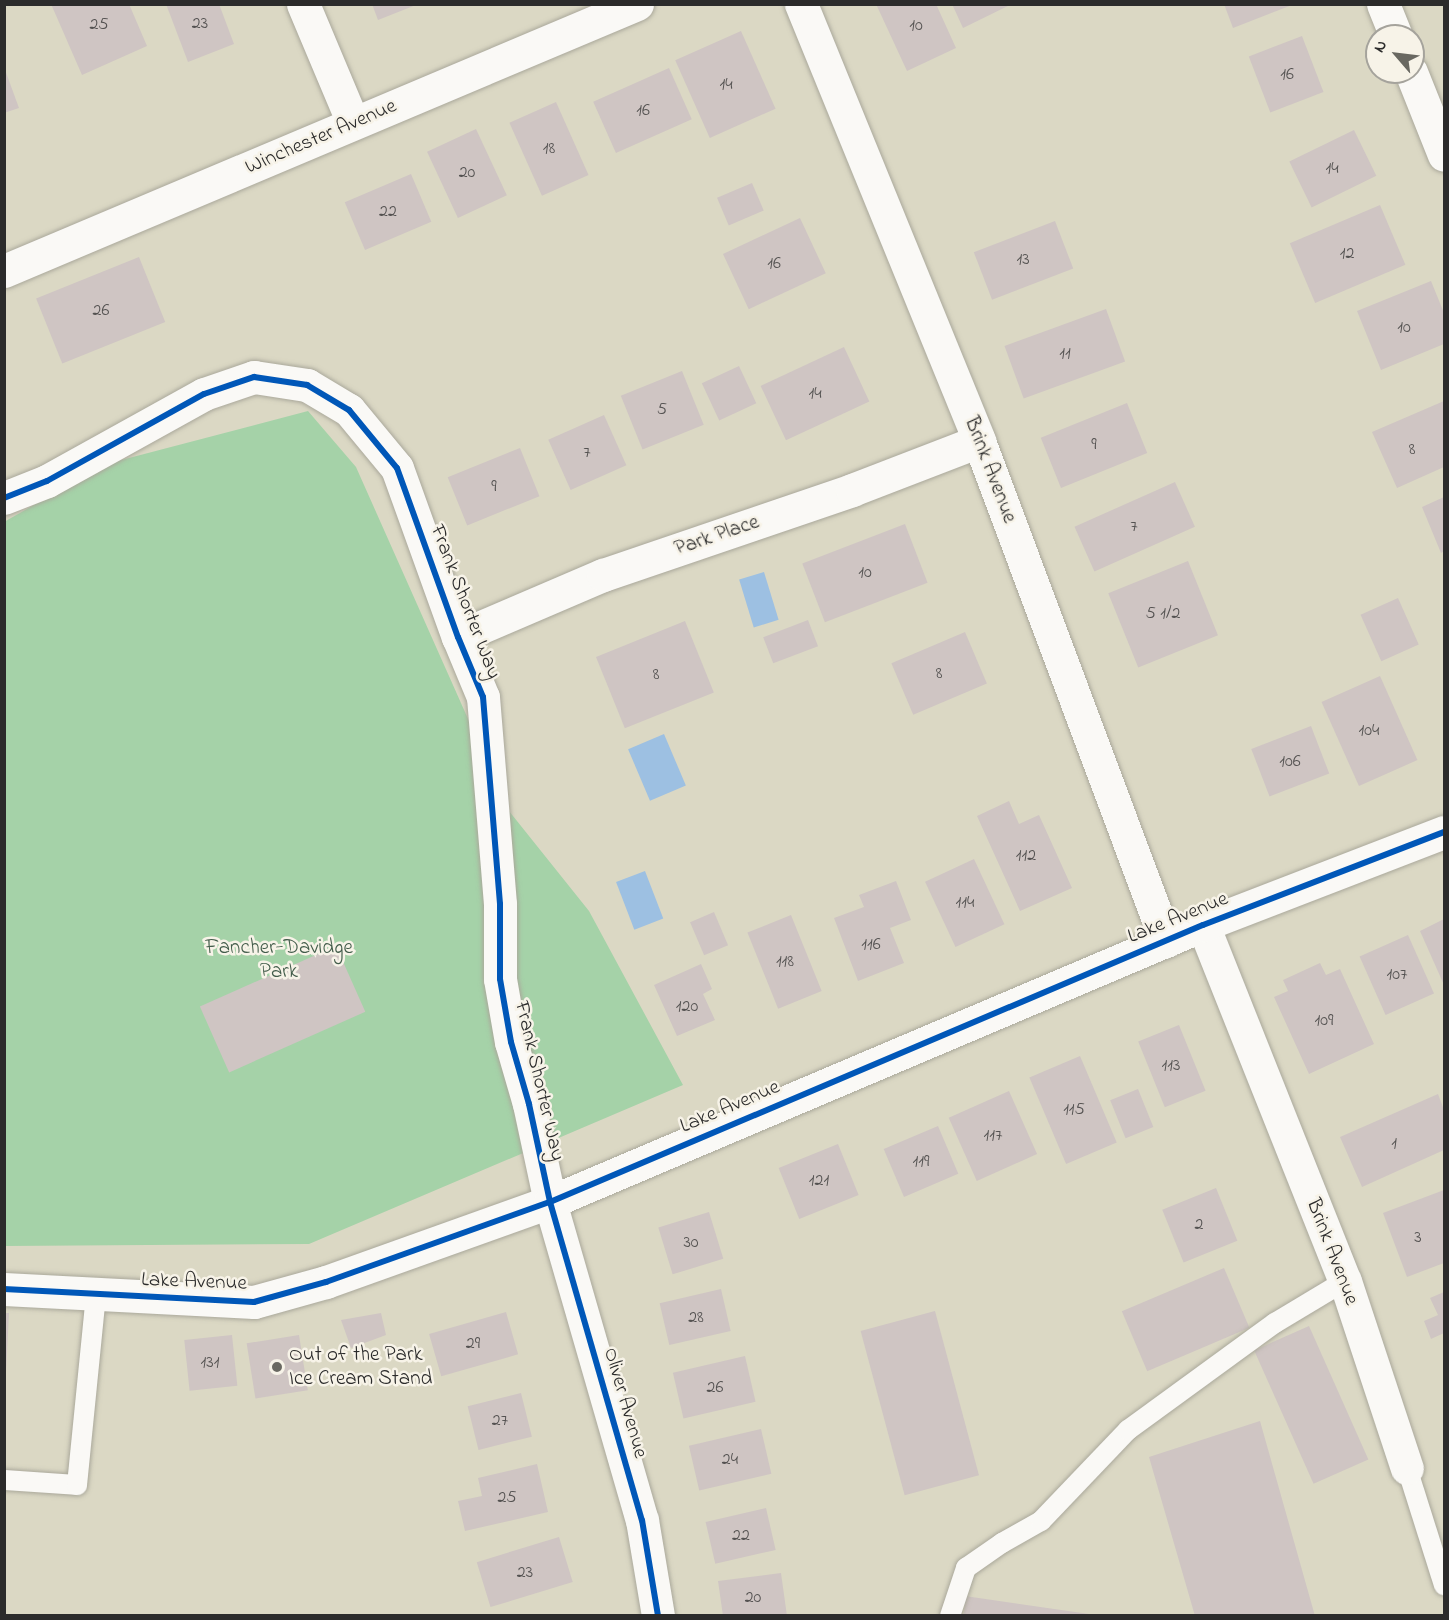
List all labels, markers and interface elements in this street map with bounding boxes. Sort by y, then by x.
house number: 23 [192,13,208,35]
house number: 25 [89,14,109,36]
house number: 10 [909,15,923,37]
north arrow [1365,24,1425,84]
text: N [1368,36,1394,57]
house number: 16 [1280,64,1294,86]
house number: 14 [719,74,733,96]
street label: Winchester Avenue [242,94,400,180]
house number: 16 [636,100,650,122]
house number: 18 [543,138,555,160]
house number: 14 [1325,158,1339,180]
house number: 20 [459,162,475,184]
house number: 22 [379,201,397,223]
house number: 12 [1340,243,1354,265]
house number: 13 [1016,249,1030,271]
house number: 16 [767,253,781,275]
house number: 26 [93,300,109,322]
house number: 10 [1397,317,1411,339]
house number: 11 [1059,343,1071,365]
house number: 14 [808,383,822,405]
house number: 5 [657,399,667,421]
street label: Brink Avenue [958,413,1022,527]
house number: 9 [1091,434,1097,456]
house number: 8 [1409,439,1415,461]
house number: 7 [583,442,591,464]
house number: 9 [491,476,497,498]
street label: Park Place [671,510,763,562]
house number: 7 [1130,516,1138,538]
street label: Frank Shorter Way [424,521,506,683]
house number: 10 [858,562,872,584]
house number: 5 1/2 [1145,603,1181,625]
house number: 8 [936,663,942,685]
house number: 8 [653,664,659,686]
house number: 104 [1359,720,1379,742]
house number: 106 [1279,751,1301,773]
house number: 112 [1016,845,1036,867]
street label: Lake Avenue [1124,887,1232,949]
house number: 114 [956,892,974,914]
house number: 116 [861,934,881,956]
park label: Fancher-Davidge Park [205,935,353,985]
house number: 118 [776,951,794,973]
house number: 107 [1387,964,1407,986]
house number: 120 [676,996,698,1018]
street label: Frank Shorter Way [508,999,570,1163]
house number: 109 [1315,1010,1333,1032]
house number: 113 [1162,1055,1180,1077]
street label: Lake Avenue [676,1075,784,1139]
house number: 115 [1063,1099,1085,1121]
house number: 117 [984,1125,1002,1147]
house number: 1 [1391,1133,1397,1155]
house number: 119 [913,1151,929,1173]
house number: 121 [809,1170,829,1192]
street label: Brink Avenue [1300,1195,1364,1309]
house number: 2 [1195,1214,1203,1236]
house number: 3 [1414,1227,1422,1249]
house number: 30 [683,1232,699,1254]
street label: Lake Avenue [141,1268,247,1296]
house number: 28 [688,1307,704,1329]
house number: 29 [466,1333,480,1355]
place label: Out of the Park Ice Cream Stand [289,1342,432,1392]
street label: Oliver Avenue [597,1345,653,1461]
house number: 131 [201,1352,219,1374]
marker: Out of the Park Ice Cream Stand [270,1360,284,1374]
house number: 26 [707,1377,723,1399]
house number: 27 [492,1410,508,1432]
house number: 24 [722,1449,738,1471]
house number: 25 [497,1487,517,1509]
house number: 22 [732,1525,750,1547]
house number: 23 [517,1562,533,1584]
house number: 20 [745,1587,761,1609]

